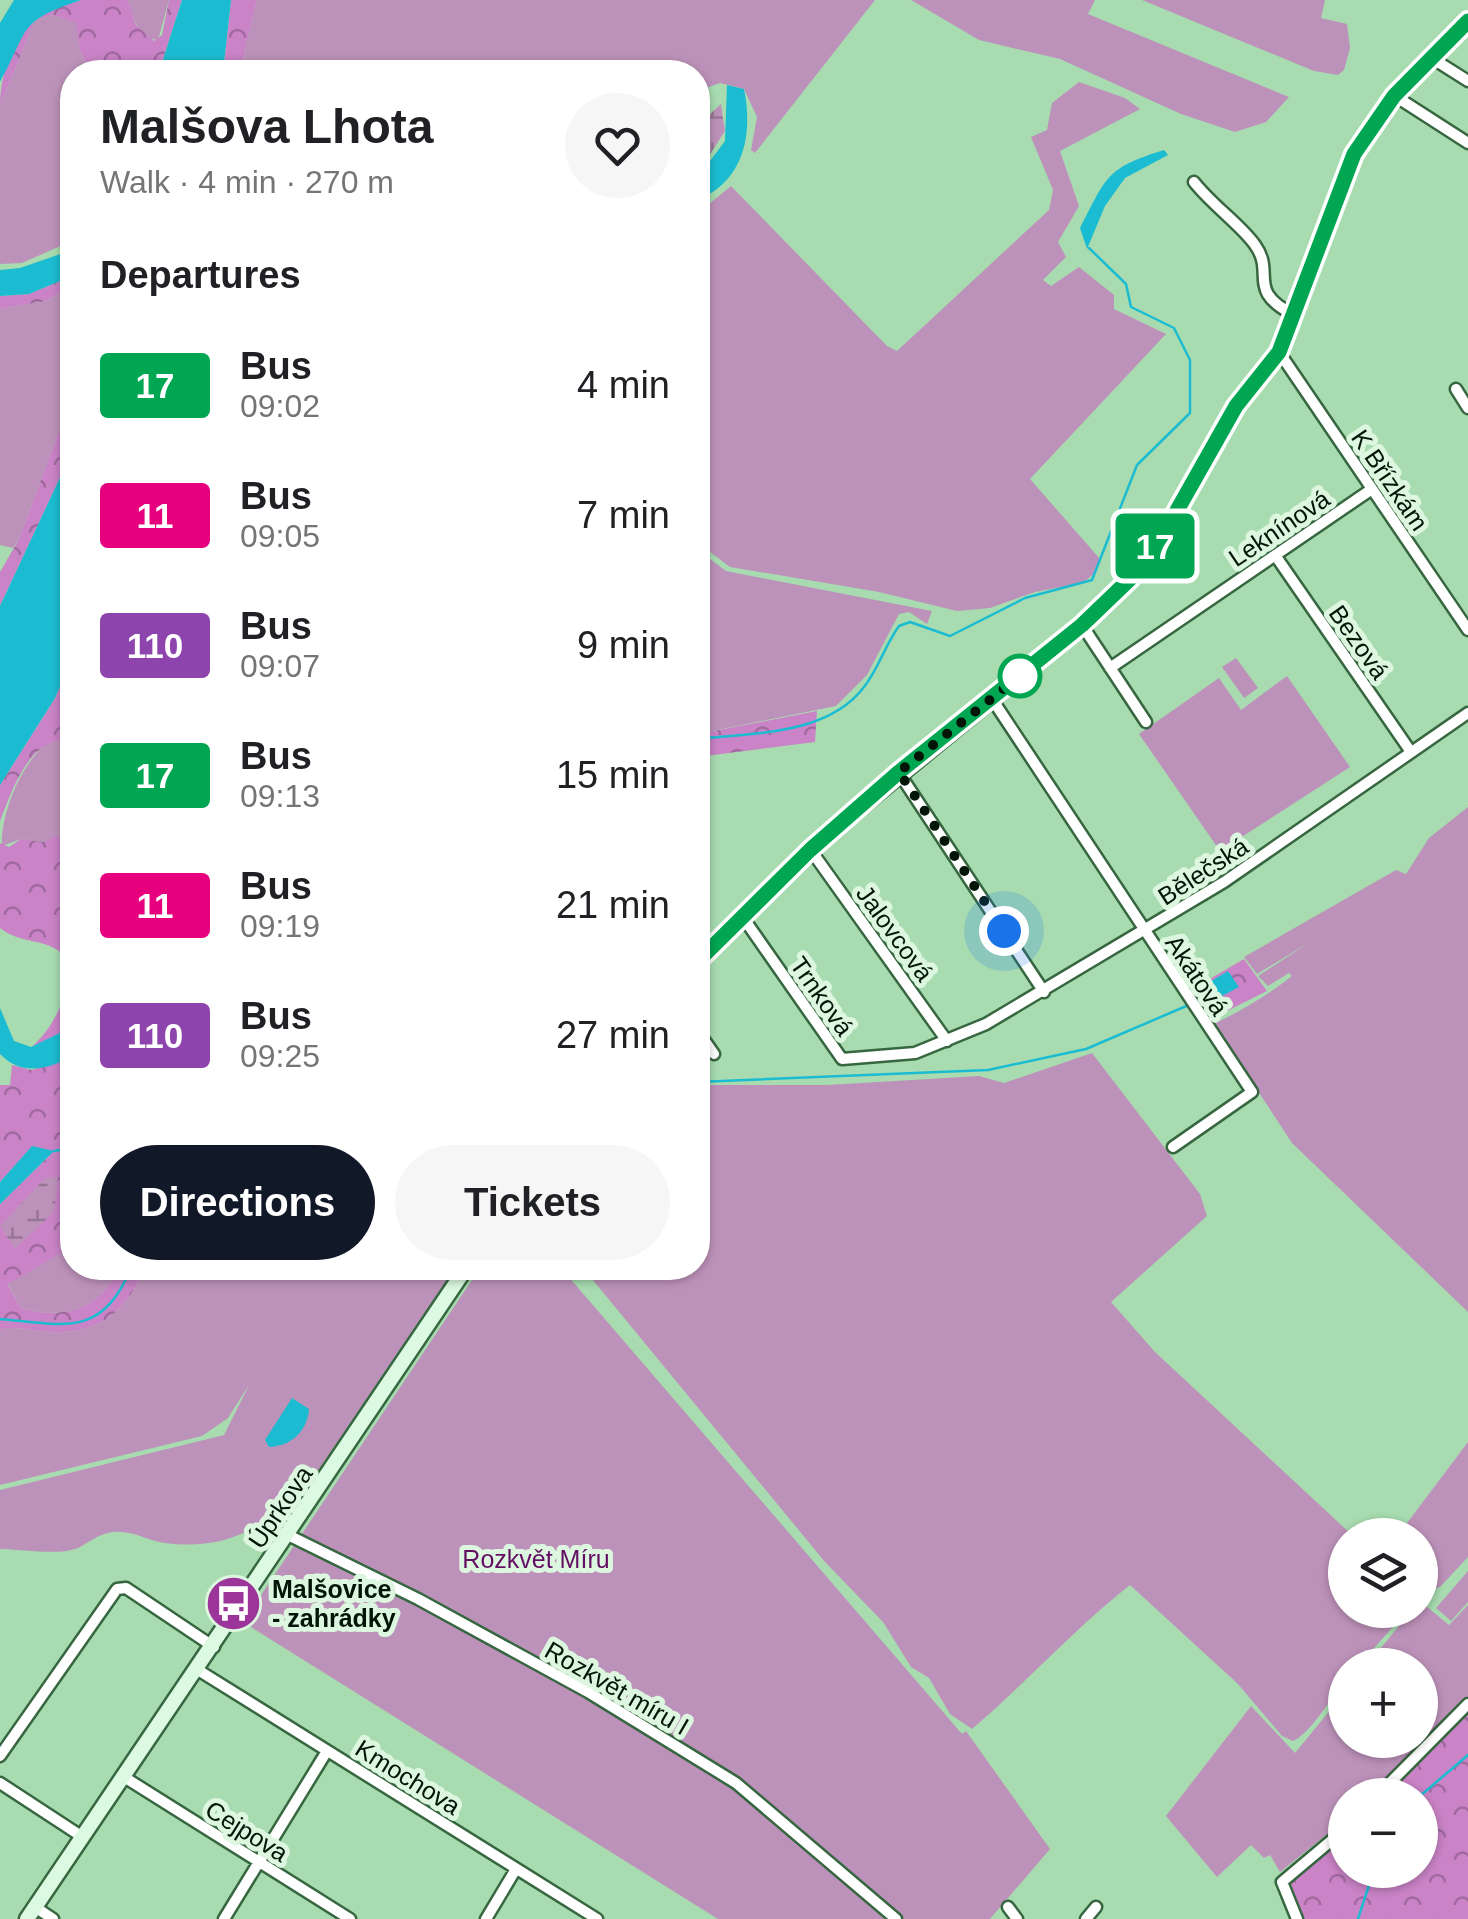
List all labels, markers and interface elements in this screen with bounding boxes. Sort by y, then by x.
button: heart [565,93,670,198]
text: Malšova Lhota [100,100,433,153]
text: Walk · 4 min · 270 m [100,164,394,200]
text: Departures [100,254,301,296]
text: Bus [240,345,312,387]
text: 4 min [577,364,670,406]
text: 17 [136,366,174,405]
text: 09:02 [240,388,320,424]
street label: K Břízkám [1346,424,1434,536]
text: Bus [240,475,312,517]
street label: Leknínová [1223,484,1335,572]
text: 7 min [577,494,670,536]
text: 11 [137,496,174,535]
line badge: 17 [1110,514,1200,578]
text: 09:05 [240,518,320,554]
text: 17 [1136,527,1174,566]
street label: Bezová [1324,600,1394,684]
text: Bus [240,605,312,647]
text: 9 min [577,624,670,666]
text: 110 [127,626,183,665]
text: 09:07 [240,648,320,684]
unlabelled marker [999,655,1041,697]
text: Bus [240,735,312,777]
text: 15 min [556,754,670,796]
text: 17 [136,756,174,795]
text: 09:13 [240,778,320,814]
street label: Bělečská [1153,832,1253,910]
text: Bus [240,865,312,907]
street label: Jalovcová [851,880,939,986]
text: 21 min [556,884,670,926]
text: 11 [137,886,174,925]
your location [979,906,1029,956]
text: 09:19 [240,908,320,944]
street label: Akátová [1160,930,1234,1020]
street label: Trnková [785,951,859,1041]
text: Bus [240,995,312,1037]
text: 27 min [556,1014,670,1056]
text: 110 [127,1016,183,1055]
text: 09:25 [240,1038,320,1074]
button: Directions [100,1145,375,1260]
button: Tickets [395,1145,670,1260]
street label: Úprkova [242,1461,318,1553]
map controls [1328,1518,1438,1888]
button: layers [1328,1518,1438,1628]
park label: Rozkvět Míru [462,1545,610,1573]
bus stop icon: Malšovice - zahrádky [203,1573,263,1633]
place label: Malšovice - zahrádky [272,1575,396,1632]
street label: Rozkvět míru I [540,1636,694,1740]
button: + [1328,1648,1438,1758]
street label: Kmochova [350,1734,466,1820]
button: − [1328,1778,1438,1888]
street label: Cejpova [201,1795,293,1867]

